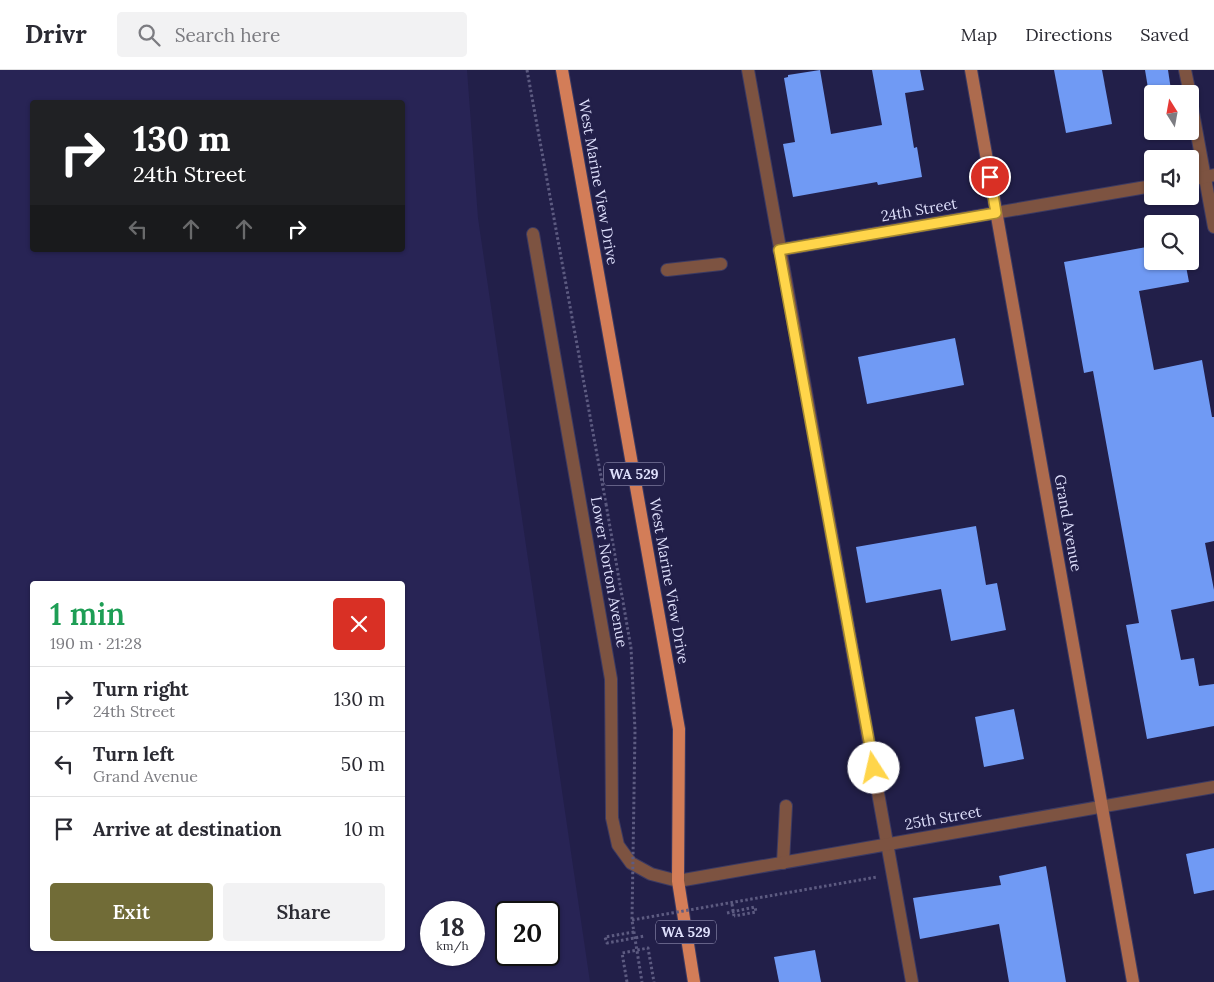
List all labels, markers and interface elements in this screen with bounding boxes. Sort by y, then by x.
search box [117,12,467,57]
text: Drivr [25,19,87,50]
icon: search [135,21,163,49]
text: Search here [175,23,280,47]
text: Map [961,23,997,46]
text: Directions [1025,23,1112,46]
text: Saved [1140,23,1189,46]
north arrow [1144,85,1199,140]
map controls [1144,85,1199,270]
street label: West Marine View Drive [575,98,622,266]
text: 130 m [133,116,230,161]
icon: right [50,120,115,185]
button: sound [1144,150,1199,205]
pin [969,156,1011,198]
text: 24th Street [133,160,246,188]
icon: arrive [976,163,1004,191]
street label: 24th Street [879,193,959,226]
icon: left [124,215,152,243]
icon: ahead [177,215,205,243]
icon: ahead [230,215,258,243]
icon: right [283,215,311,243]
button: search [1144,215,1199,270]
road number: WA 529 [604,462,664,486]
street label: Grand Avenue [1051,473,1086,573]
street label: Lower Norton Avenue [587,495,632,649]
street label: West Marine View Drive [646,497,693,665]
text: 1 min [50,595,125,633]
button: close [333,598,385,650]
text: 190 m · 21:28 [50,633,142,653]
text: Turn right [93,677,189,701]
icon: right [50,685,78,713]
text: 130 m [334,687,385,711]
text: 24th Street [93,701,175,721]
position arrow [847,741,899,793]
text: Turn left [93,742,174,766]
icon: left [50,750,78,778]
text: 50 m [341,752,385,776]
text: Grand Avenue [93,766,198,786]
street label: 25th Street [903,801,983,834]
icon: arrive [50,815,78,843]
text: Arrive at destination [93,817,282,841]
text: 10 m [344,817,385,841]
button: Exit [50,883,213,941]
button: Share [223,883,385,941]
speed limit sign: 20 [495,901,560,966]
text: 18 [440,911,465,943]
road number: WA 529 [656,920,716,944]
text: km/h [436,938,469,953]

